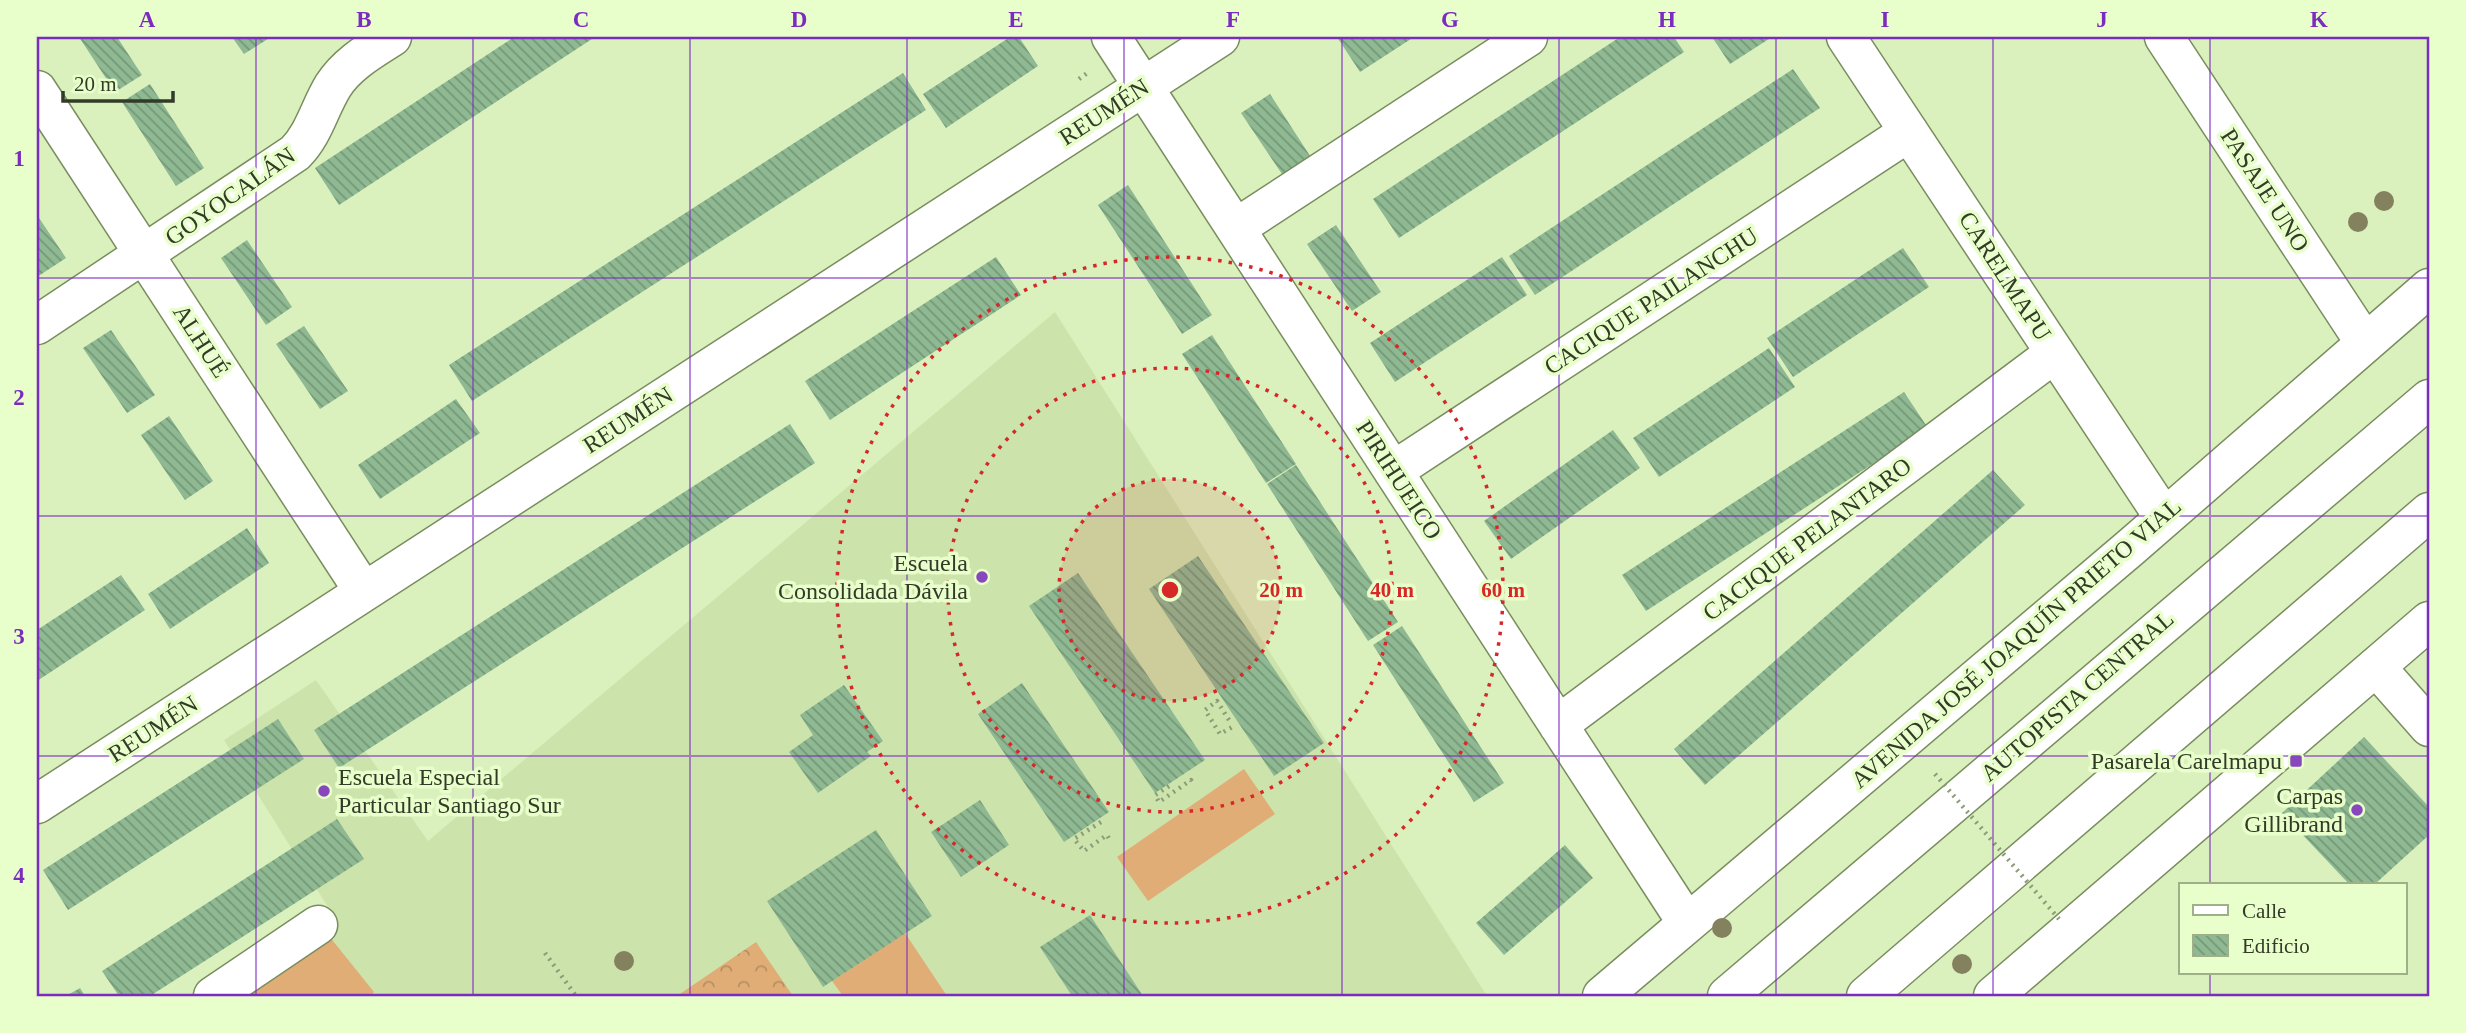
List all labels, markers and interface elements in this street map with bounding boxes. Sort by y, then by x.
text: A [139,7,156,32]
text: B [356,7,372,32]
text: C [573,7,589,32]
text: D [791,7,807,32]
text: E [1008,7,1024,32]
text: F [1226,7,1240,32]
text: G [1441,7,1459,32]
text: H [1658,7,1676,32]
text: I [1881,7,1890,32]
text: J [2096,7,2108,32]
text: K [2310,7,2328,32]
scale bar [63,60,173,104]
text: 20 m [74,72,117,96]
street label: REUMÉN [1054,73,1154,151]
street label: PASAJE UNO [2216,124,2314,256]
street label: GOYOCALÁN [160,142,300,250]
text: 1 [13,146,25,171]
street label: CARELMAPU [1954,207,2056,345]
street label: CACIQUE PAILANCHU [1539,222,1763,380]
street label: ALHUÉ [168,300,234,382]
street label: REUMÉN [578,381,678,459]
text: 2 [13,385,25,410]
street label: PIRIHUEICO [1351,416,1447,544]
street label: CACIQUE PELANTARO [1698,452,1916,626]
street label: AVENIDA JOSÉ JOAQUÍN PRIETO VIAL [1846,493,2186,793]
place label: Escuela Consolidada Dávila [778,550,968,604]
marker: Escuela Consolidada Dávila [974,569,990,585]
centre of rings [1158,578,1182,602]
text: 20 m [1259,578,1303,602]
text: 40 m [1370,578,1414,602]
text: 60 m [1481,578,1525,602]
street label: AUTOPISTA CENTRAL [1976,605,2178,787]
text: 3 [13,624,25,649]
street label: REUMÉN [103,690,203,768]
place label: Pasarela Carelmapu [2091,748,2282,774]
marker: Pasarela Carelmapu [2288,753,2304,769]
place label: Escuela Especial Particular Santiago Sur [338,764,561,818]
marker: Escuela Especial Particular Santiago Sur [316,783,332,799]
place label: Carpas Gillibrand [2244,783,2343,837]
marker: Carpas Gillibrand [2349,802,2365,818]
text: 4 [13,863,25,888]
legend [2179,883,2406,974]
text: Calle [2242,899,2286,923]
text: Edificio [2242,934,2310,958]

